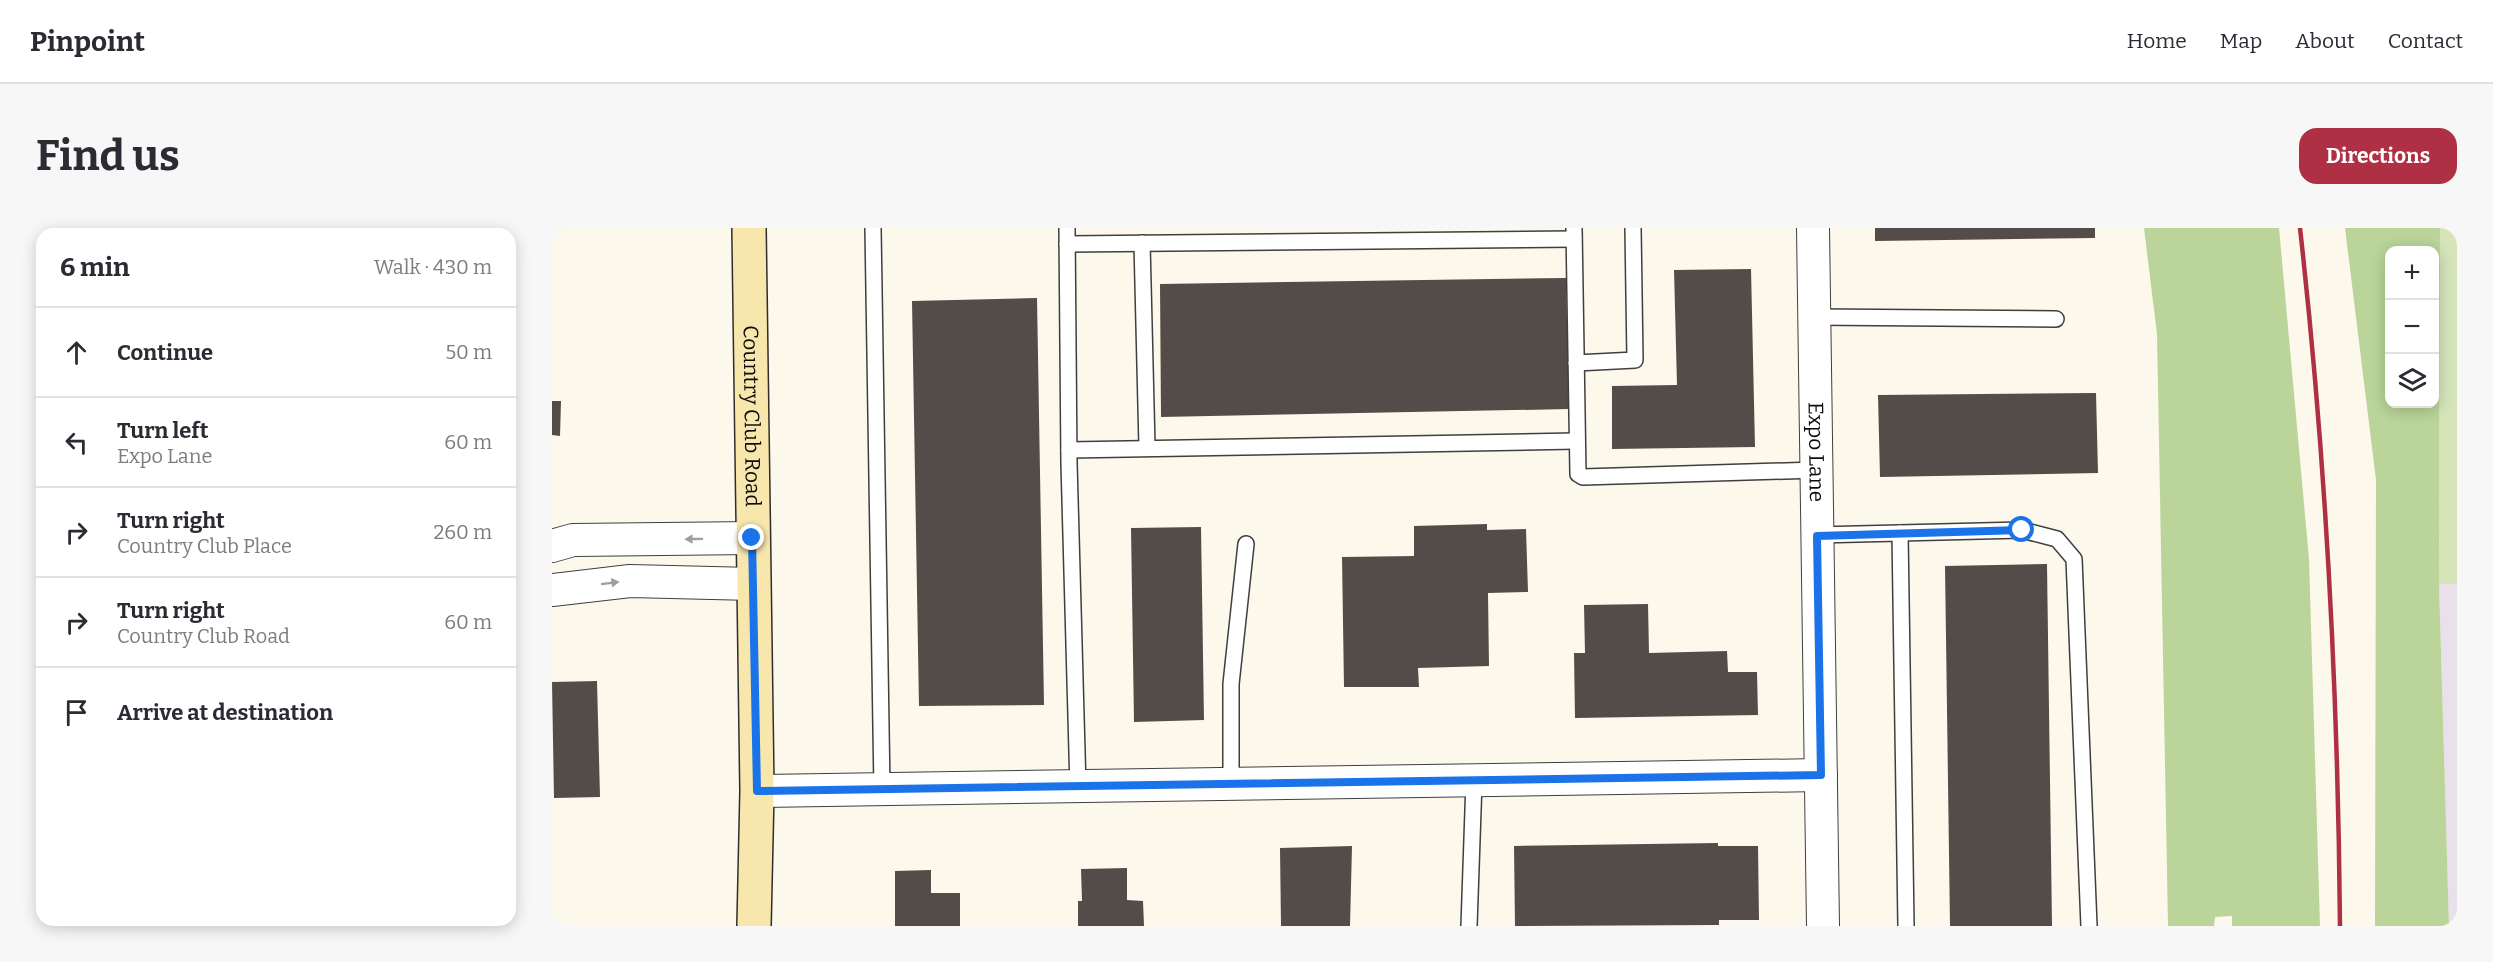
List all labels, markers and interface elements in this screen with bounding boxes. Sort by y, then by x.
text: Pinpoint [30,25,145,58]
text: Home [2127,28,2187,54]
text: Map [2220,28,2262,54]
text: About [2295,28,2355,54]
text: Contact [2388,28,2463,54]
button: Directions [2299,128,2457,184]
text: Find us [36,131,180,181]
map controls [2385,246,2439,408]
button: + [2385,246,2439,300]
text: 6 min [60,252,130,283]
text: Walk · 430 m [374,255,492,279]
button: − [2385,300,2439,354]
street label: Country Club Road [737,325,766,507]
icon: ahead [60,336,93,369]
text: Continue [117,339,213,366]
text: 50 m [445,340,492,364]
button: layers [2385,354,2439,408]
street label: Expo Lane [1802,402,1830,502]
text: Turn left [117,417,209,444]
icon: left [60,426,93,459]
text: 60 m [444,430,492,454]
text: Expo Lane [117,444,212,468]
text: Turn right [117,507,225,534]
icon: right [60,516,93,549]
route start [2008,516,2034,542]
text: 260 m [433,520,492,544]
route end [738,524,764,550]
text: Country Club Place [117,534,292,558]
one-way arrow [684,534,703,544]
one-way arrow [601,579,620,588]
text: Turn right [117,597,225,624]
icon: right [60,606,93,639]
text: 60 m [444,610,492,634]
text: Country Club Road [117,624,290,648]
icon: arrive [60,696,93,729]
text: Arrive at destination [117,699,333,726]

